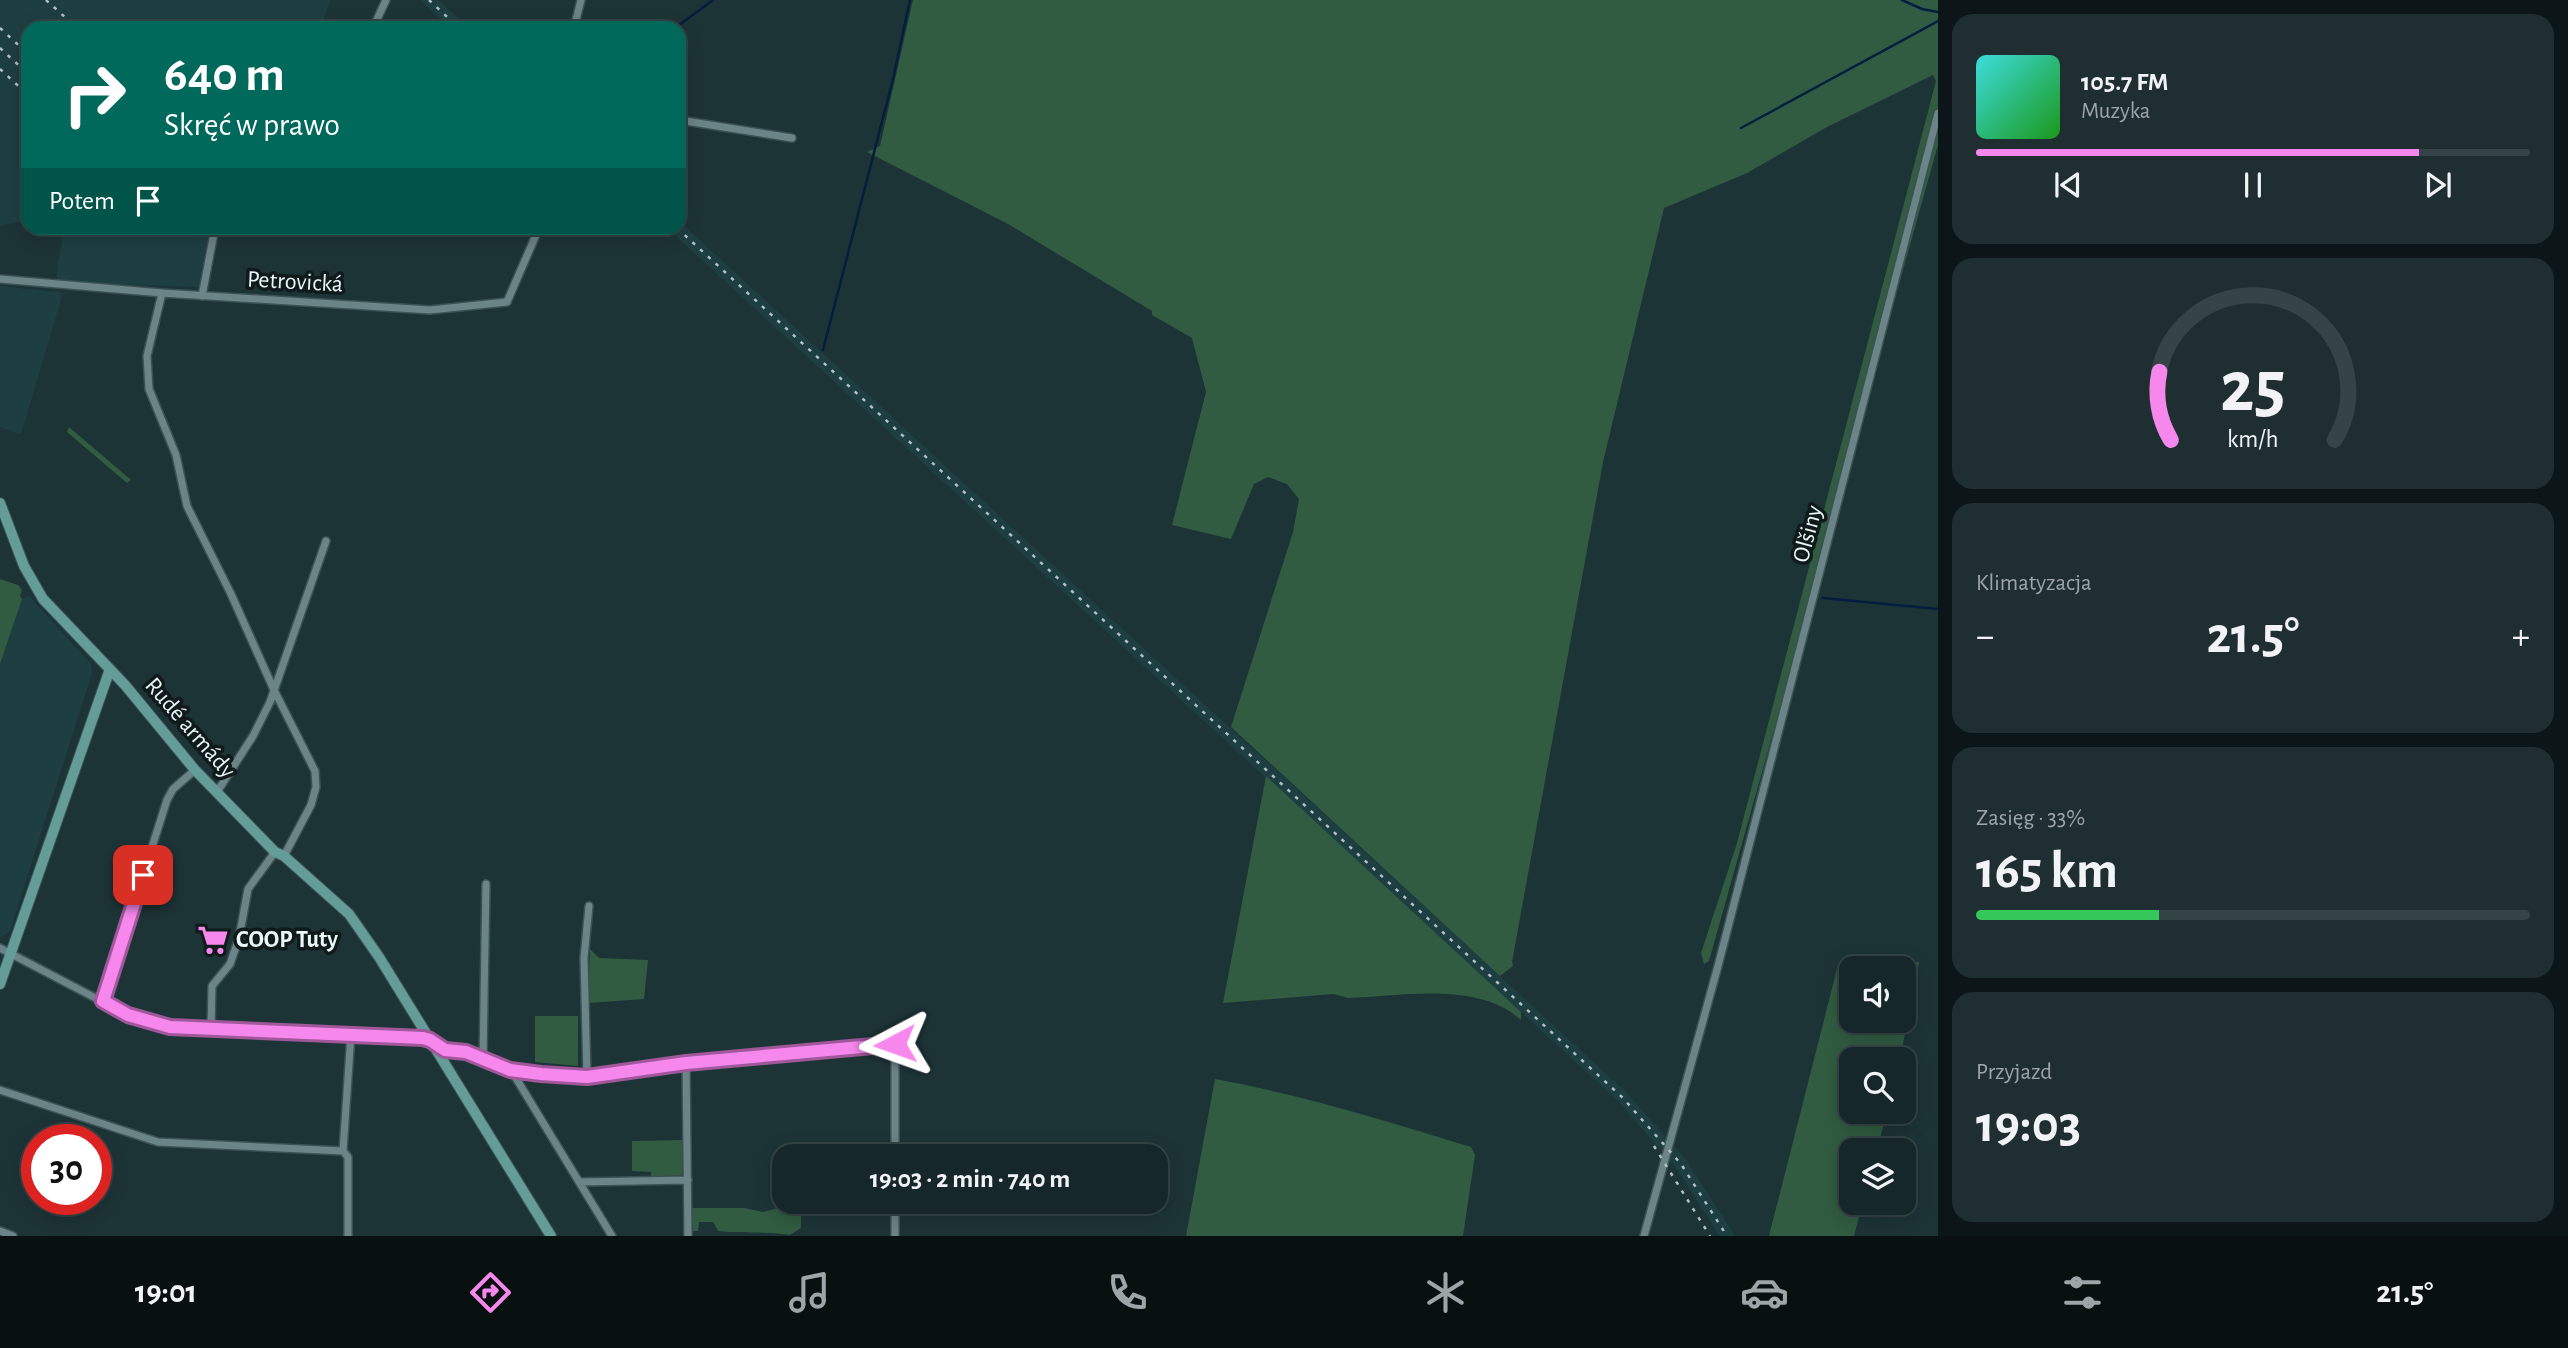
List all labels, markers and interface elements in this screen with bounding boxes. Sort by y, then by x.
icon: right [49,49,140,140]
text: 640 m [164,51,285,100]
text: 105.7 FM [2081,69,2169,95]
text: Muzyka [2081,100,2150,123]
text: Skręć w prawo [164,109,340,141]
icon: previous [2049,166,2087,204]
icon: pause [2234,166,2272,204]
icon: next [2419,166,2457,204]
icon: arrive [129,182,167,220]
text: Potem [49,188,115,214]
street label: Petrovická [246,268,344,296]
text: 25 [2220,352,2286,425]
text: km/h [2227,426,2279,451]
street label: Olšiny [1789,503,1827,565]
text: Klimatyzacja [1976,572,2092,595]
text: 21.5° [2207,610,2299,662]
text: − [1976,618,1994,656]
text: + [2512,618,2530,656]
street label: Rudé armády [140,673,240,783]
text: Zasięg · 33% [1976,807,2085,830]
pin [113,845,173,905]
text: 165 km [1976,845,2118,897]
icon: arrive [124,856,162,894]
supermarket icon: COOP Tuty [196,923,230,957]
place label: COOP Tuty [236,928,338,952]
map controls [1839,956,1916,1215]
button: sound [1839,956,1916,1033]
position arrow [858,1007,932,1081]
button: search [1839,1047,1916,1124]
text: Przyjazd [1976,1061,2052,1084]
text: 19:03 [1976,1099,2081,1151]
speed limit sign: 30 [21,1124,112,1215]
button: layers [1839,1138,1916,1215]
text: 19:03 · 2 min · 740 m [870,1166,1070,1192]
icon: directions [466,1268,515,1317]
icon: music [785,1268,834,1317]
icon: phone [1103,1268,1152,1317]
icon: climate [1421,1268,1470,1317]
icon: car [1740,1268,1789,1317]
icon: filters [2058,1268,2107,1317]
text: 19:01 [135,1276,197,1308]
text: 21.5° [2376,1276,2433,1308]

